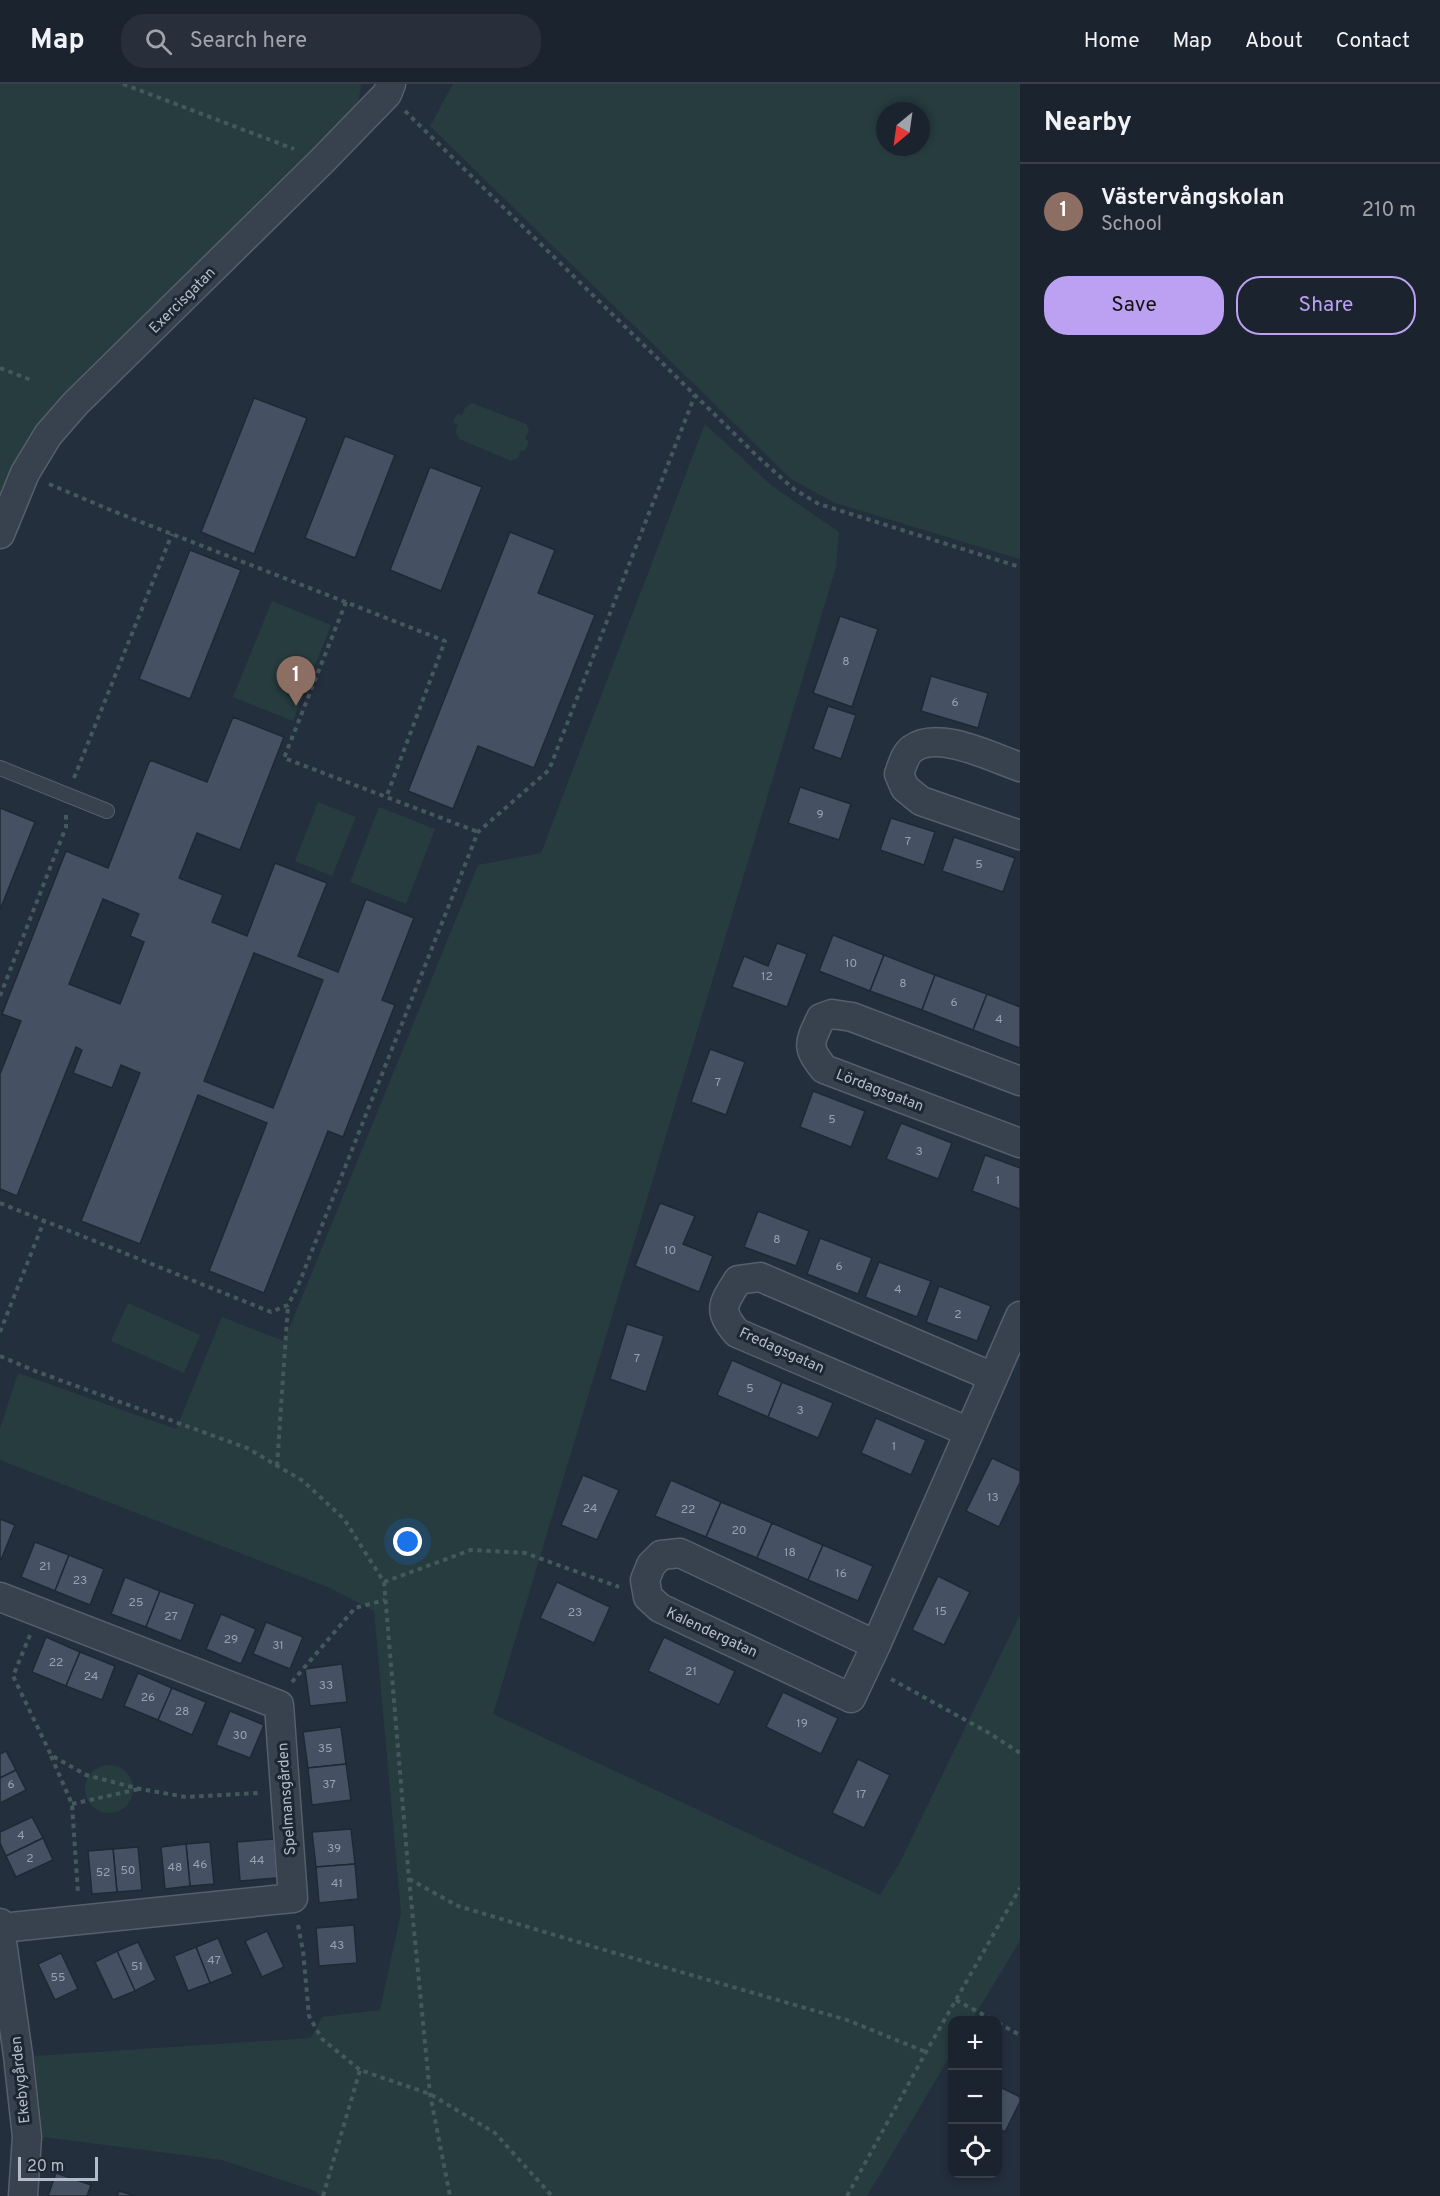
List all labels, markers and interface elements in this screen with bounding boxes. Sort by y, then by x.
search box [121,14,541,68]
text: Map [30,23,85,59]
icon: search [142,25,175,58]
text: Search here [190,28,307,55]
text: Home [1084,28,1140,55]
text: Map [1173,28,1212,55]
text: About [1245,28,1303,55]
text: Contact [1336,28,1410,55]
north arrow [876,102,930,156]
text: Nearby [1044,107,1132,140]
text: Västervångskolan [1101,185,1285,212]
text: 1 [1060,198,1068,224]
text: 210 m [1362,198,1416,224]
text: School [1101,212,1162,238]
street label: Exercisgatan [146,264,220,338]
button: Save [1044,276,1224,335]
button: Share [1236,276,1416,335]
house number: 8 [842,654,850,670]
pin: 1 [276,656,316,706]
house number: 6 [951,695,959,711]
house number: 9 [816,807,824,823]
house number: 7 [905,834,911,850]
house number: 5 [975,857,983,873]
house number: 10 [845,956,857,972]
house number: 12 [761,969,773,985]
house number: 8 [899,976,907,992]
house number: 6 [950,995,958,1011]
house number: 4 [995,1012,1003,1028]
street label: Lördagsgatan [833,1066,926,1117]
house number: 7 [715,1075,721,1091]
house number: 5 [828,1112,836,1128]
house number: 3 [915,1144,923,1160]
house number: 1 [996,1173,1000,1189]
house number: 8 [773,1232,781,1248]
house number: 10 [664,1243,676,1259]
house number: 6 [835,1259,843,1275]
house number: 4 [894,1282,902,1298]
house number: 2 [954,1307,962,1323]
street label: Fredagsgatan [736,1324,827,1379]
house number: 7 [634,1351,640,1367]
house number: 5 [746,1381,754,1397]
house number: 3 [796,1403,804,1419]
house number: 1 [892,1439,896,1455]
house number: 13 [987,1490,999,1506]
house number: 24 [583,1501,597,1517]
house number: 22 [681,1502,695,1518]
house number: 20 [731,1523,747,1539]
your location [393,1527,422,1556]
house number: 18 [784,1545,796,1561]
house number: 21 [39,1559,51,1575]
house number: 16 [835,1566,847,1582]
house number: 23 [73,1573,87,1589]
house number: 25 [129,1595,143,1611]
street label: Kalendergatan [663,1604,760,1663]
house number: 15 [935,1604,947,1620]
house number: 23 [568,1605,582,1621]
house number: 27 [164,1609,178,1625]
house number: 29 [224,1632,238,1648]
house number: 31 [272,1638,284,1654]
house number: 22 [49,1655,63,1671]
house number: 21 [685,1664,697,1680]
house number: 24 [84,1669,98,1685]
house number: 33 [319,1678,333,1694]
house number: 26 [141,1690,155,1706]
house number: 28 [175,1704,189,1720]
house number: 19 [796,1716,808,1732]
house number: 30 [233,1728,247,1744]
house number: 35 [318,1741,332,1757]
street label: Spelmansgården [274,1742,301,1856]
house number: 6 [7,1777,15,1793]
house number: 37 [322,1777,336,1793]
house number: 17 [856,1787,866,1803]
house number: 4 [17,1828,25,1844]
house number: 39 [327,1841,341,1857]
house number: 2 [26,1851,34,1867]
house number: 44 [250,1853,264,1869]
house number: 46 [193,1857,207,1873]
house number: 48 [168,1860,182,1876]
house number: 50 [120,1863,136,1879]
house number: 52 [96,1865,110,1881]
house number: 41 [331,1876,343,1892]
house number: 43 [330,1938,344,1954]
house number: 47 [207,1953,221,1969]
house number: 51 [131,1959,143,1975]
house number: 55 [51,1970,65,1986]
map controls [948,2016,1002,2178]
button: + [948,2016,1002,2070]
street label: Ekebygården [7,2035,36,2124]
button: − [948,2070,1002,2124]
button: locate [948,2124,1002,2178]
scale bar [18,2154,98,2182]
text: 20 m [27,2157,64,2177]

